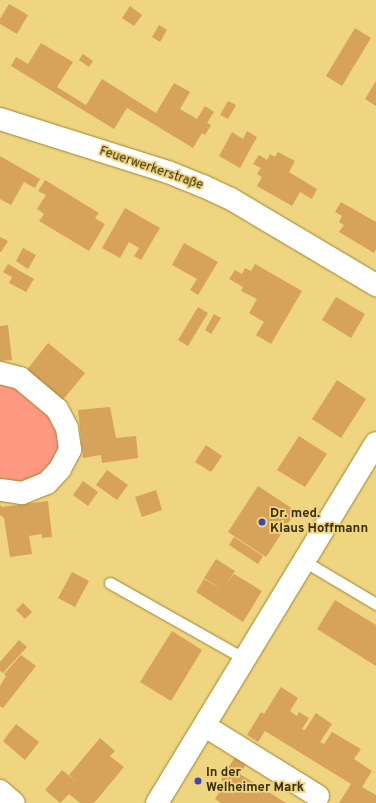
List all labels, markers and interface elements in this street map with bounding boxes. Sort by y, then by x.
street label: Feuerwerkerstraße [97,144,205,194]
place label: Dr. med. Klaus Hoffmann [270,507,368,538]
marker: Dr. med. Klaus Hoffmann [257,517,267,527]
place label: In der Welheimer Mark [206,766,304,797]
marker: In der Welheimer Mark [193,776,203,786]

